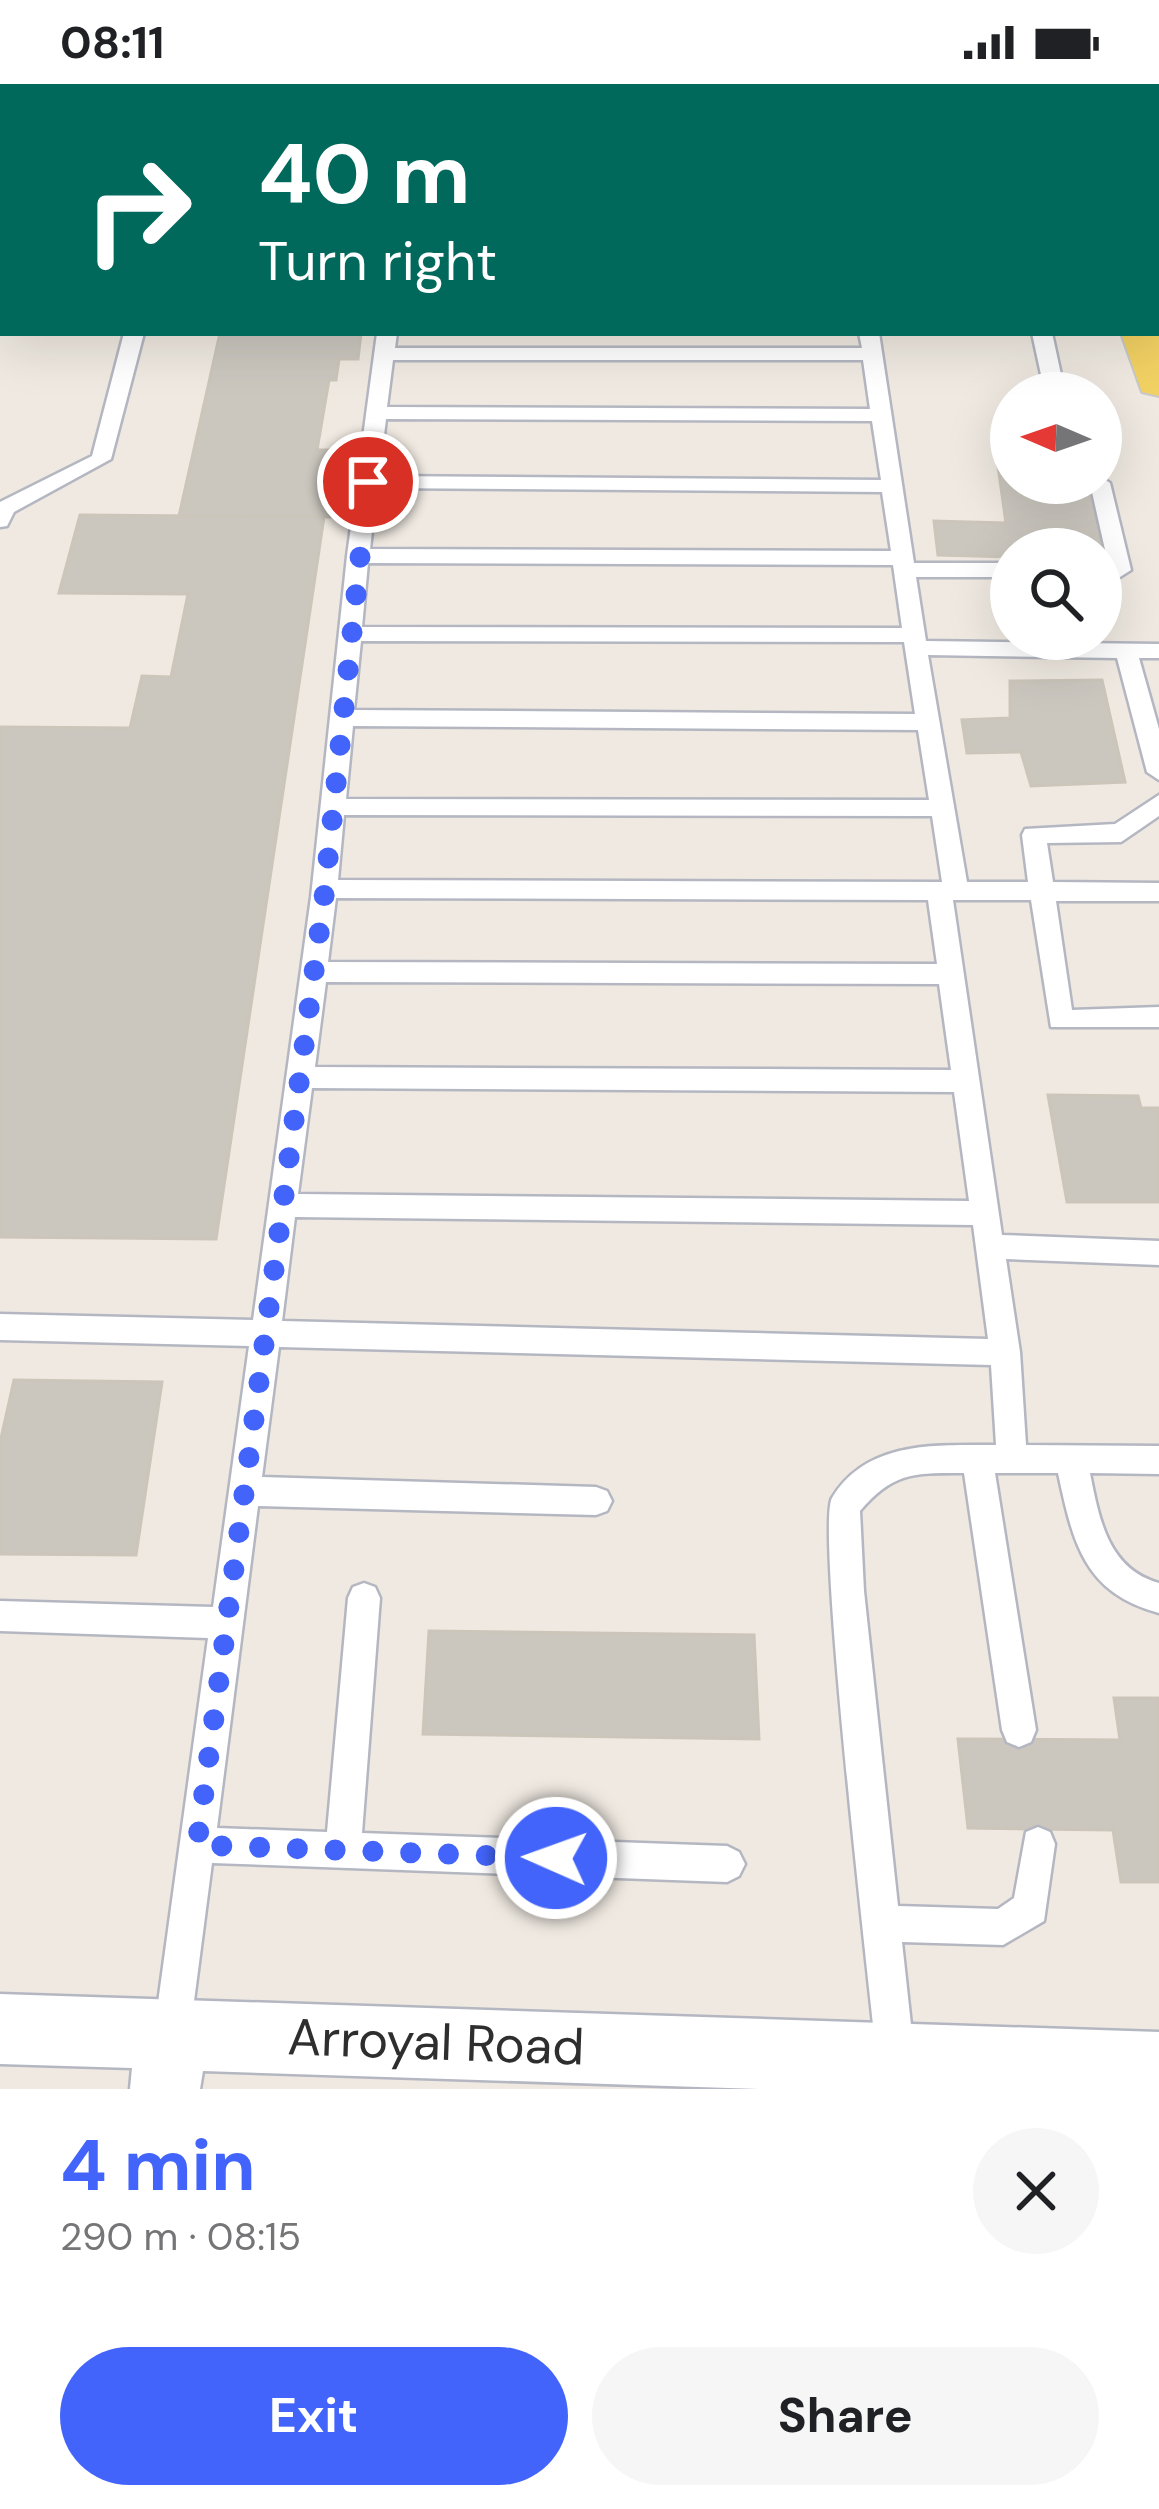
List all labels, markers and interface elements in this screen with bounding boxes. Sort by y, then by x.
text: 08:11 [60,13,164,72]
text: 40 m [258,120,471,229]
icon: right [60,132,216,288]
text: Turn right [258,226,497,297]
north arrow [990,372,1122,504]
map controls [990,372,1122,660]
pin [317,431,419,533]
icon: arrive [335,449,401,515]
button: search [990,528,1122,660]
position arrow [493,1795,619,1921]
street label: Arroyal Road [286,2003,586,2081]
text: 4 min [60,2119,256,2212]
button: close [973,2128,1099,2254]
text: 290 m · 08:15 [60,2211,301,2262]
button: Exit [60,2347,568,2485]
button: Share [592,2347,1099,2485]

